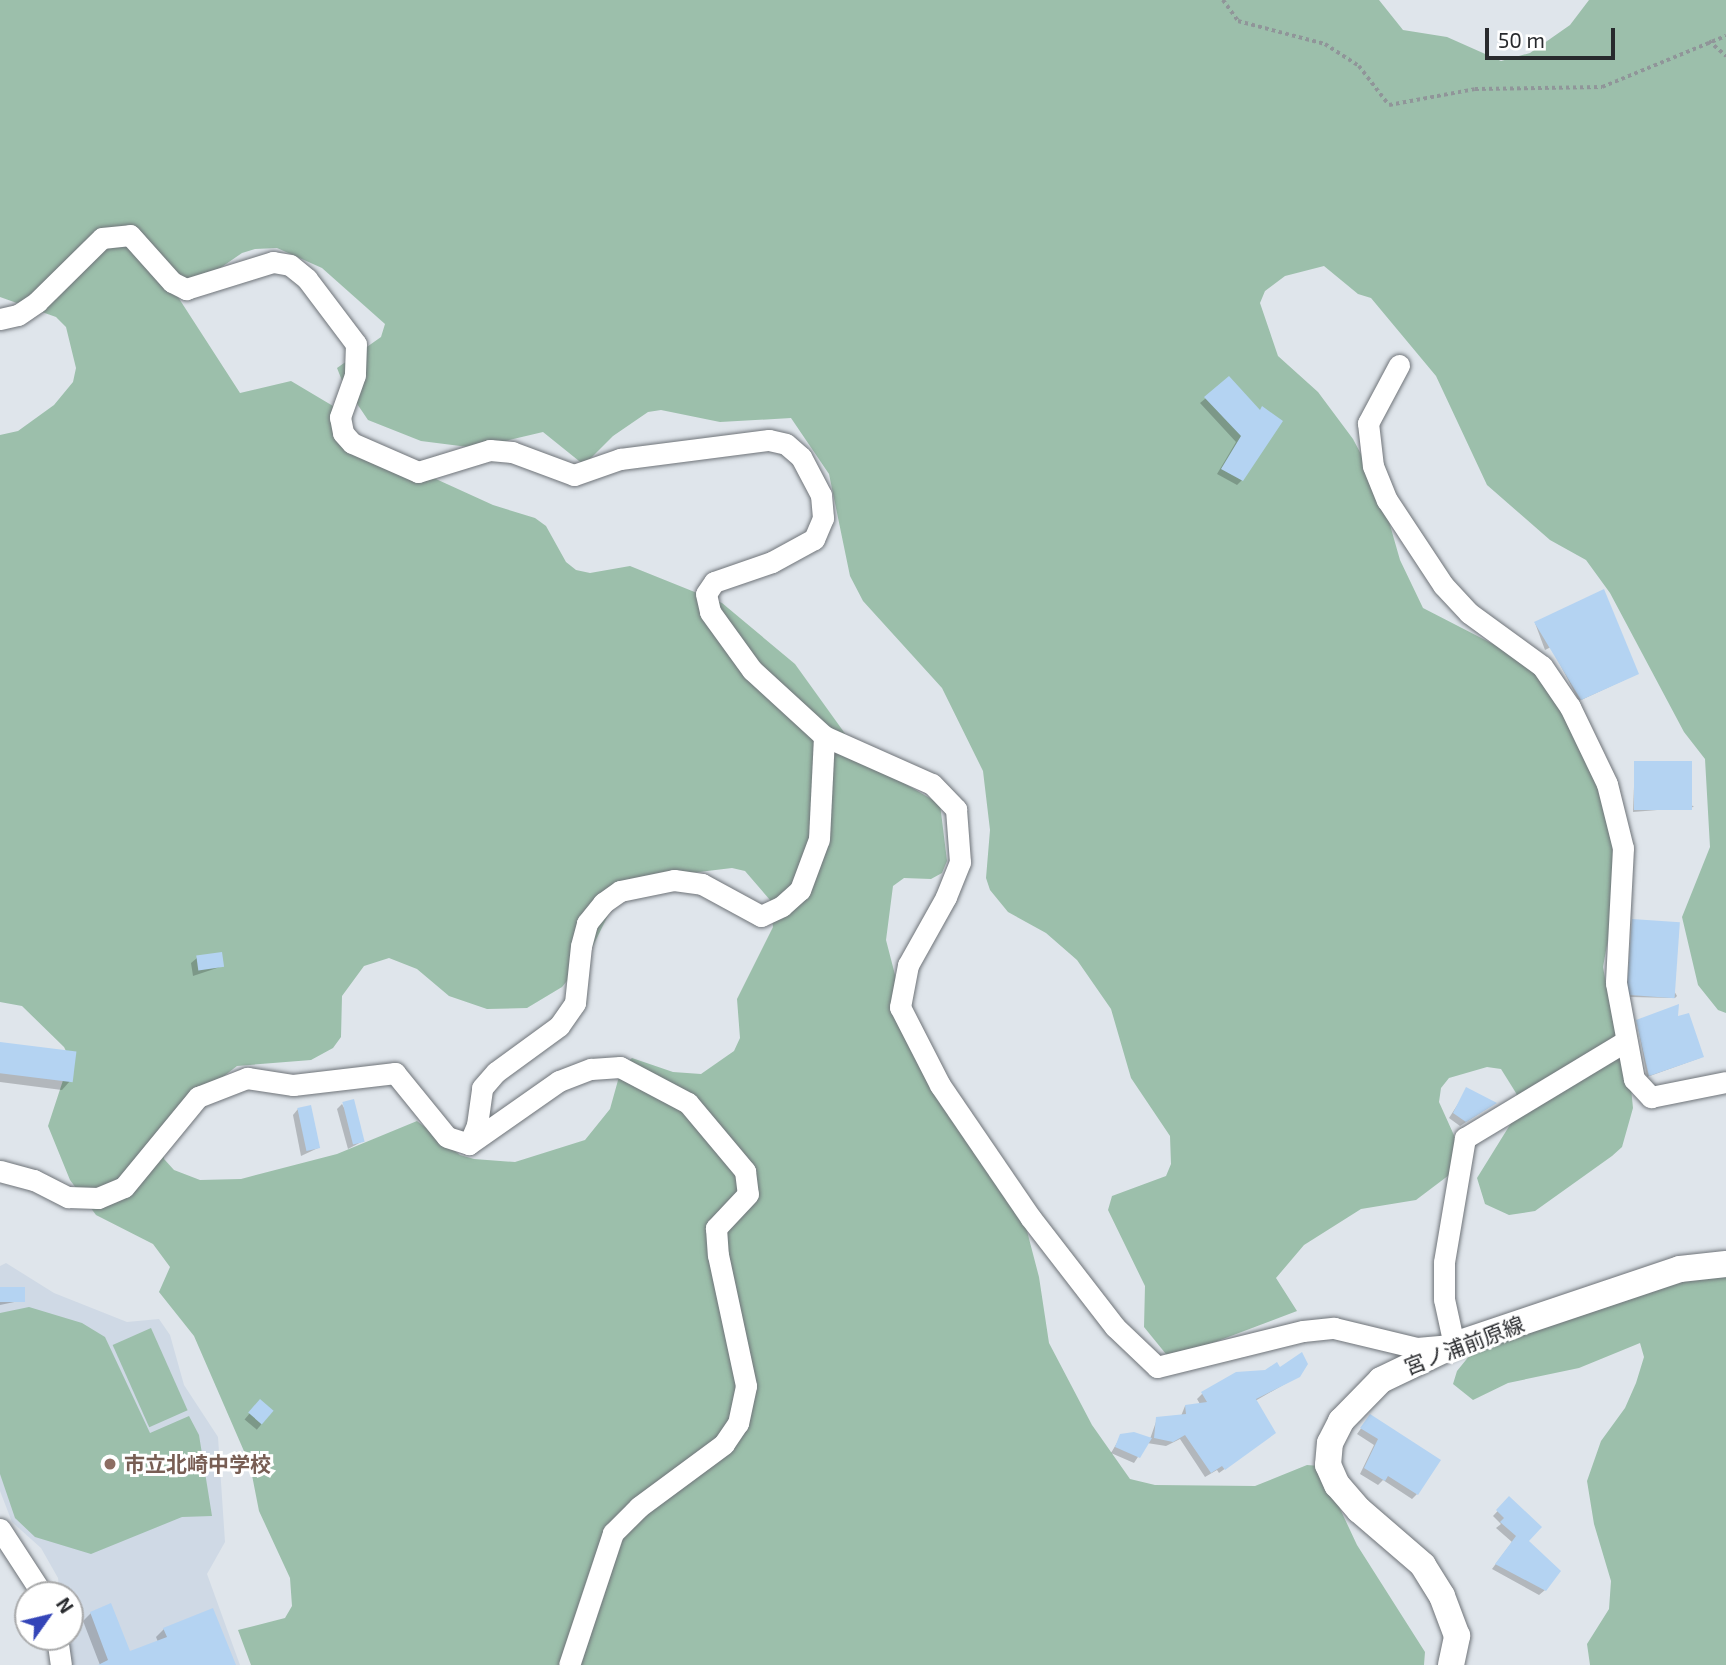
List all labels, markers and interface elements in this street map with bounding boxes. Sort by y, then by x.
scale bar [1488,14,1618,58]
text: 50 m [1498,27,1545,52]
street label: 宮ノ浦前原線 [1401,1311,1527,1379]
place label: 市立北崎中学校 [124,1451,271,1477]
marker: 市立北崎中学校 [102,1456,118,1472]
north arrow [14,1581,84,1651]
text: N [52,1593,79,1617]

